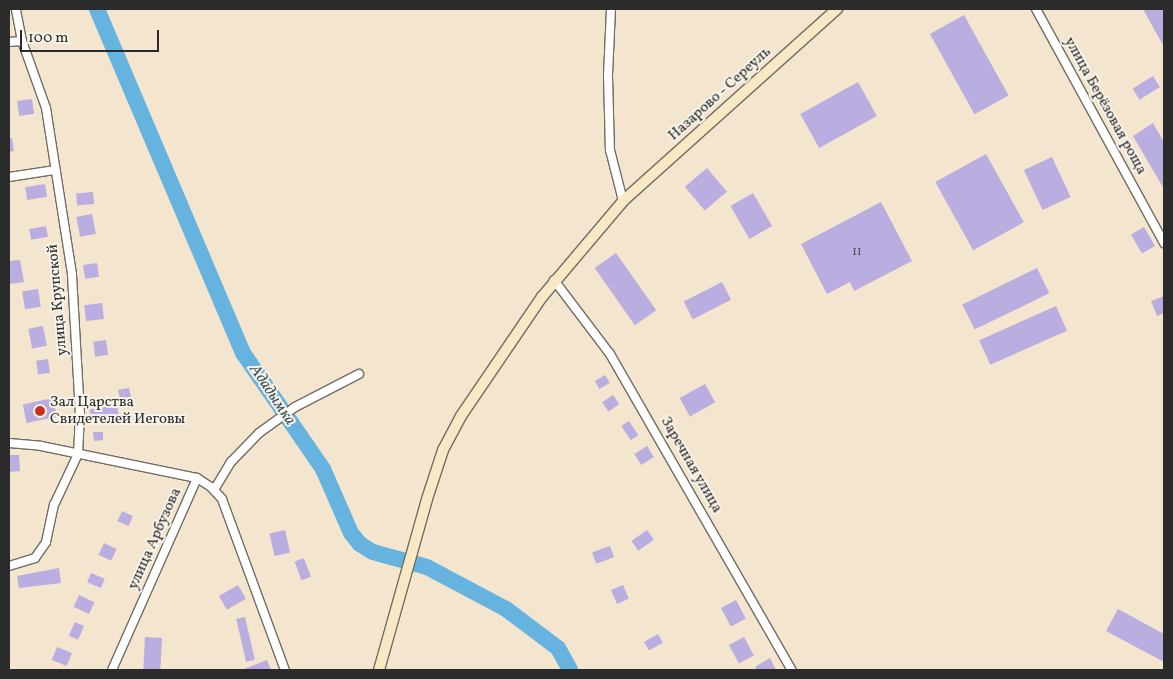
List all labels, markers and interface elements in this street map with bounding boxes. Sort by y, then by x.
scale bar [22,20,161,52]
text: 100 m [28,28,68,49]
street label: улица Берёзовая роща [1060,34,1150,178]
street label: Назарово - Сереуль [665,43,775,145]
street label: улица Крупской [44,244,72,356]
house number: 11 [852,246,862,260]
water label: Ададымка [245,361,299,429]
place label: Зал Царства Свидетелей Иеговы [50,393,185,428]
marker: Зал Царства Свидетелей Иеговы [34,405,46,417]
street label: Заречная улица [656,414,726,516]
street label: улица Арбузова [125,485,185,593]

